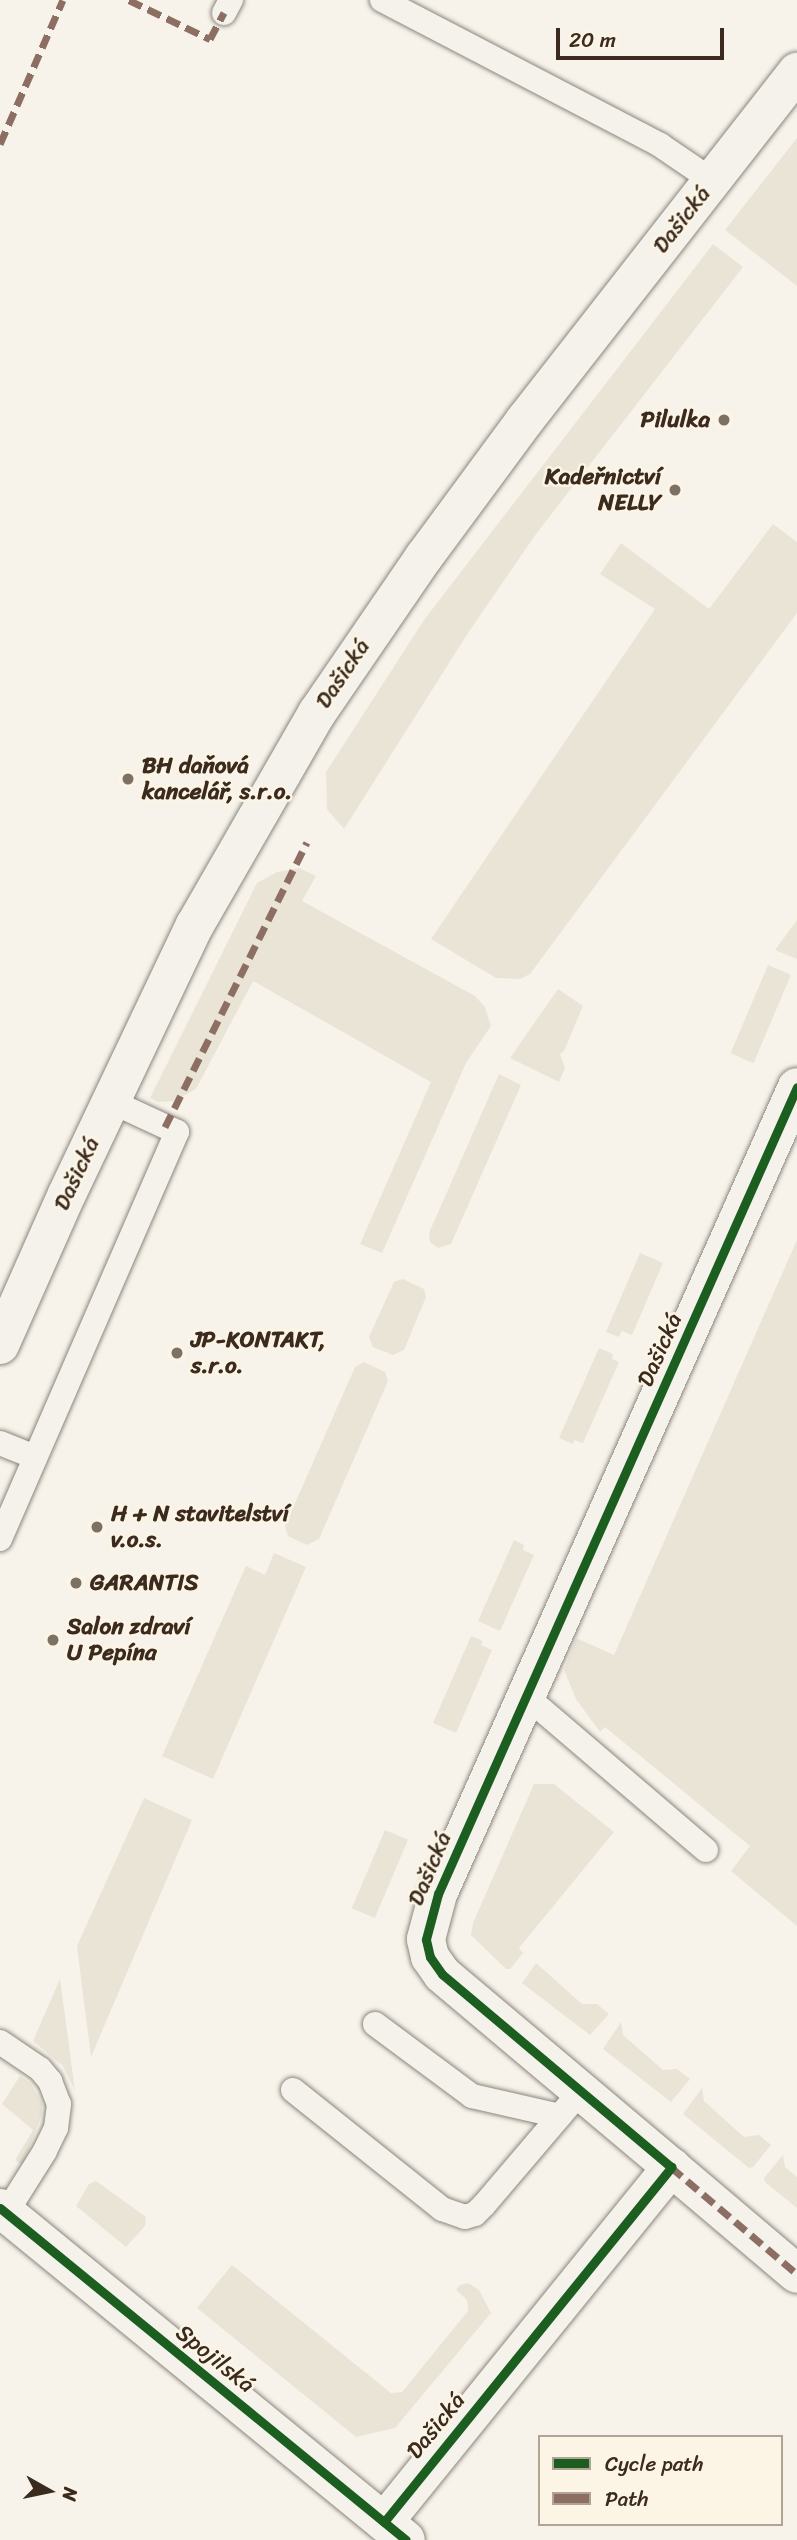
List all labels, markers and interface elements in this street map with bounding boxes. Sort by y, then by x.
scale bar [559,14,727,58]
text: 20 m [569,21,616,59]
street label: Dašická [647,181,717,259]
place label: Pilulka [640,406,710,434]
marker: Pilulka [716,412,732,428]
place label: Kadeřnictví NELLY [545,463,661,517]
marker: Kadeřnictví NELLY [667,482,683,498]
street label: Dašická [310,634,376,714]
place label: BH daňová kancelář, s.r.o. [142,752,292,806]
marker: BH daňová kancelář, s.r.o. [120,771,136,787]
street label: Dašická [48,1133,106,1215]
street label: Dašická [632,1309,688,1391]
place label: JP-KONTAKT, s.r.o. [191,1326,326,1380]
marker: JP-KONTAKT, s.r.o. [169,1345,185,1361]
place label: H + N stavitelství v.o.s. [111,1500,289,1554]
marker: H + N stavitelství v.o.s. [89,1519,105,1535]
place label: GARANTIS [90,1569,199,1597]
marker: GARANTIS [68,1575,84,1591]
place label: Salon zdraví U Pepína [67,1613,191,1667]
marker: Salon zdraví U Pepína [45,1632,61,1648]
street label: Dašická [402,1828,458,1910]
street label: Spojilská [170,2319,260,2399]
street label: Dašická [401,2387,471,2465]
legend [538,2435,783,2526]
text: Cycle path [605,2445,704,2483]
north arrow [14,2456,84,2526]
text: Path [605,2480,648,2518]
text: N [53,2485,88,2503]

